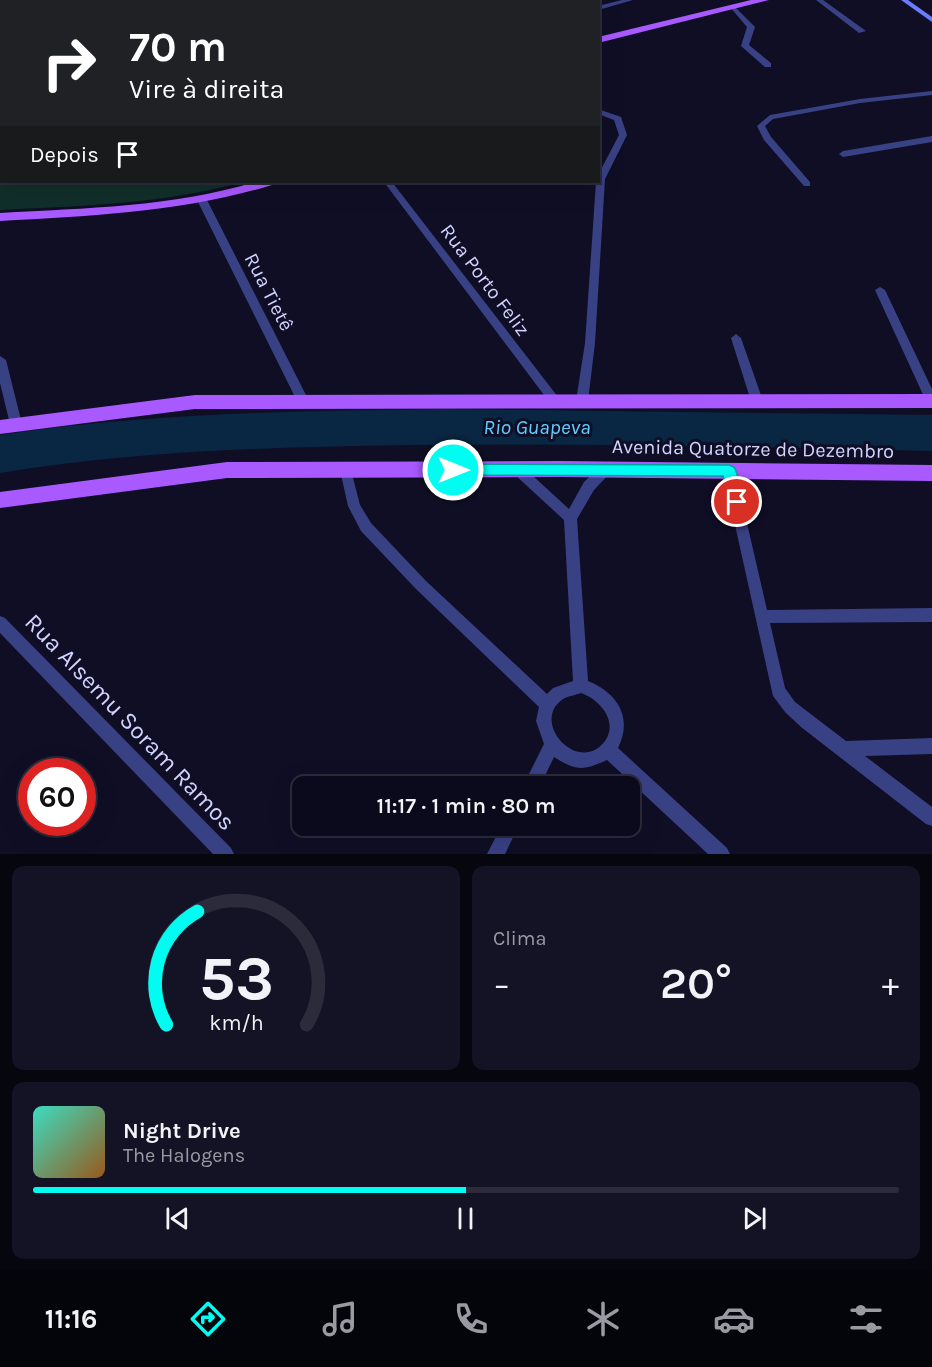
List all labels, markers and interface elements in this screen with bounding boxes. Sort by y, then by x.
text: 70 m [129,22,227,72]
icon: right [30,24,108,102]
text: Vire à direita [129,73,284,105]
icon: arrive [111,138,144,171]
text: Depois [30,142,99,168]
street label: Rua Porto Feliz [436,220,534,340]
street label: Rua Tietê [240,249,298,335]
water label: Rio Guapeva [483,415,591,439]
street label: Avenida Quatorze de Dezembro [612,435,894,463]
position arrow [421,438,485,502]
pin [711,476,762,527]
icon: arrive [720,485,753,518]
street label: Rua Alsemu Soram Ramos [19,608,241,836]
speed limit sign: 60 [18,758,96,836]
text: 11:17 · 1 min · 80 m [376,793,556,819]
text: Clima [493,927,547,950]
text: 53 [198,942,274,1015]
text: 20° [660,957,732,1009]
text: − [493,965,510,1003]
text: + [882,965,899,1003]
text: km/h [209,1010,263,1035]
text: Night Drive [123,1118,241,1144]
text: The Halogens [123,1144,245,1167]
icon: previous [161,1202,194,1235]
icon: pause [449,1202,482,1235]
icon: next [738,1202,771,1235]
icon: directions [187,1298,229,1340]
icon: music [319,1298,361,1340]
icon: phone [450,1298,492,1340]
icon: climate [582,1298,624,1340]
icon: car [713,1298,755,1340]
icon: filters [845,1298,887,1340]
text: 11:16 [45,1303,97,1335]

